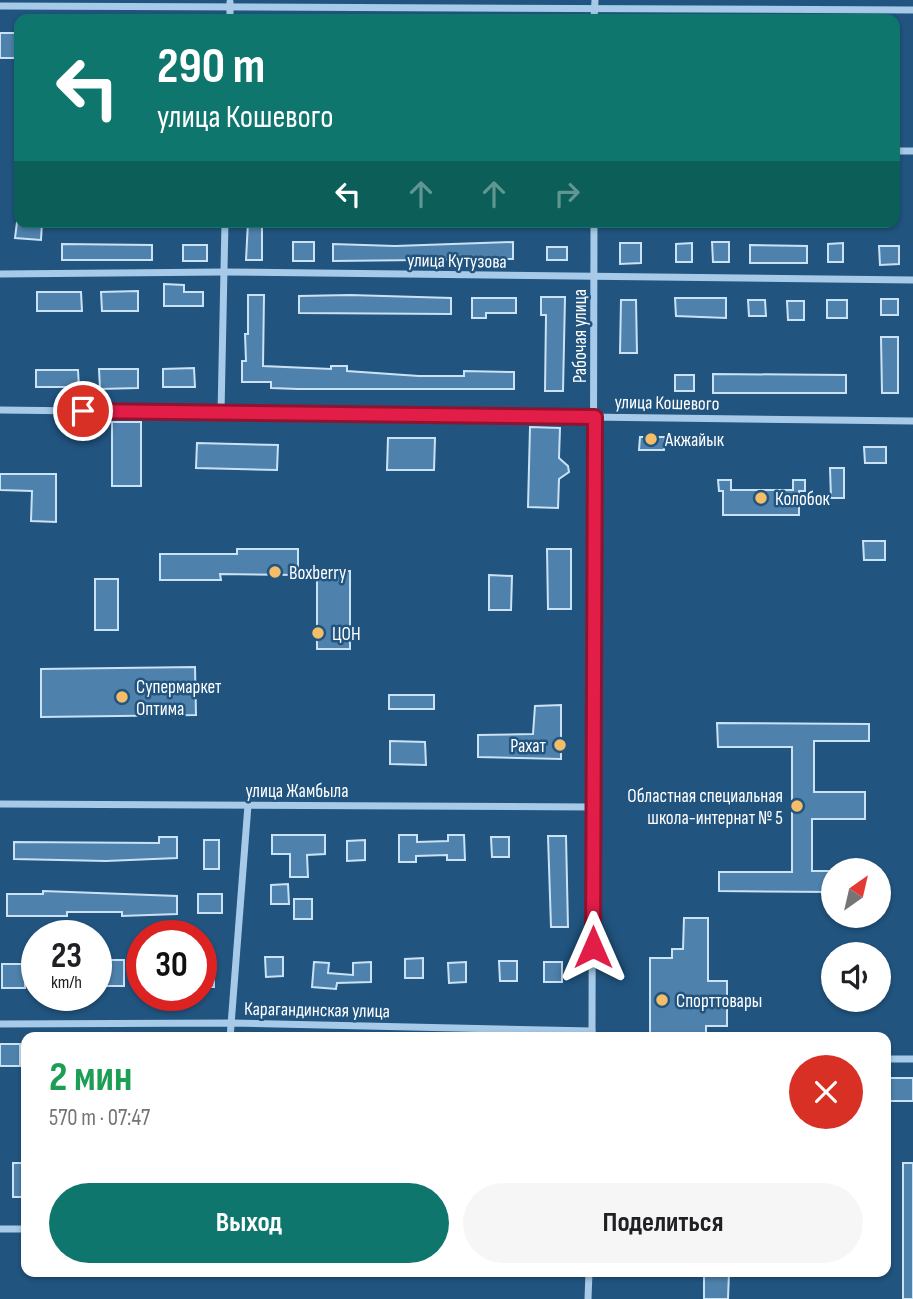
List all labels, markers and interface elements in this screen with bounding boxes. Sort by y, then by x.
text: 290 m [157,38,265,97]
icon: left [42,42,133,133]
text: улица Кошевого [157,98,333,137]
icon: left [329,175,367,213]
icon: ahead [402,175,440,213]
icon: ahead [475,175,513,213]
icon: right [548,175,586,213]
street label: улица Кутузова [407,249,507,274]
street label: Рабочая улица [569,289,592,383]
pin [53,381,113,441]
street label: улица Кошевого [614,391,720,416]
icon: arrive [64,392,102,430]
place label: Акжайык [664,429,725,452]
marker: Акжайык [643,431,659,447]
place label: Колобок [775,488,831,511]
marker: Колобок [753,490,769,506]
place label: Boxberry [289,562,347,585]
marker: Boxberry [267,564,283,580]
place label: ЦОН [332,623,361,646]
marker: ЦОН [310,625,326,641]
place label: Супермаркет Оптима [136,676,222,721]
marker: Супермаркет Оптима [114,689,130,705]
place label: Рахат [510,735,547,758]
marker: Рахат [552,737,568,753]
street label: улица Жамбыла [245,780,349,803]
place label: Областная специальная школа-интернат № 5 [627,785,783,830]
marker: Областная специальная школа-интернат № 5 [789,798,805,814]
north arrow [821,858,891,928]
map controls [821,858,891,1012]
position arrow [556,910,630,984]
speed limit sign: 30 [126,920,217,1011]
text: 23 [51,935,82,978]
button: sound [821,942,891,1012]
text: km/h [51,972,82,993]
place label: Спорттовары [676,990,762,1013]
marker: Спорттовары [654,992,670,1008]
street label: Карагандинская улица [244,998,390,1023]
text: 2 мин [49,1052,132,1103]
button: close [789,1055,863,1129]
text: 570 m · 07:47 [49,1104,150,1132]
button: Выход [49,1183,449,1263]
button: Поделиться [463,1183,863,1263]

